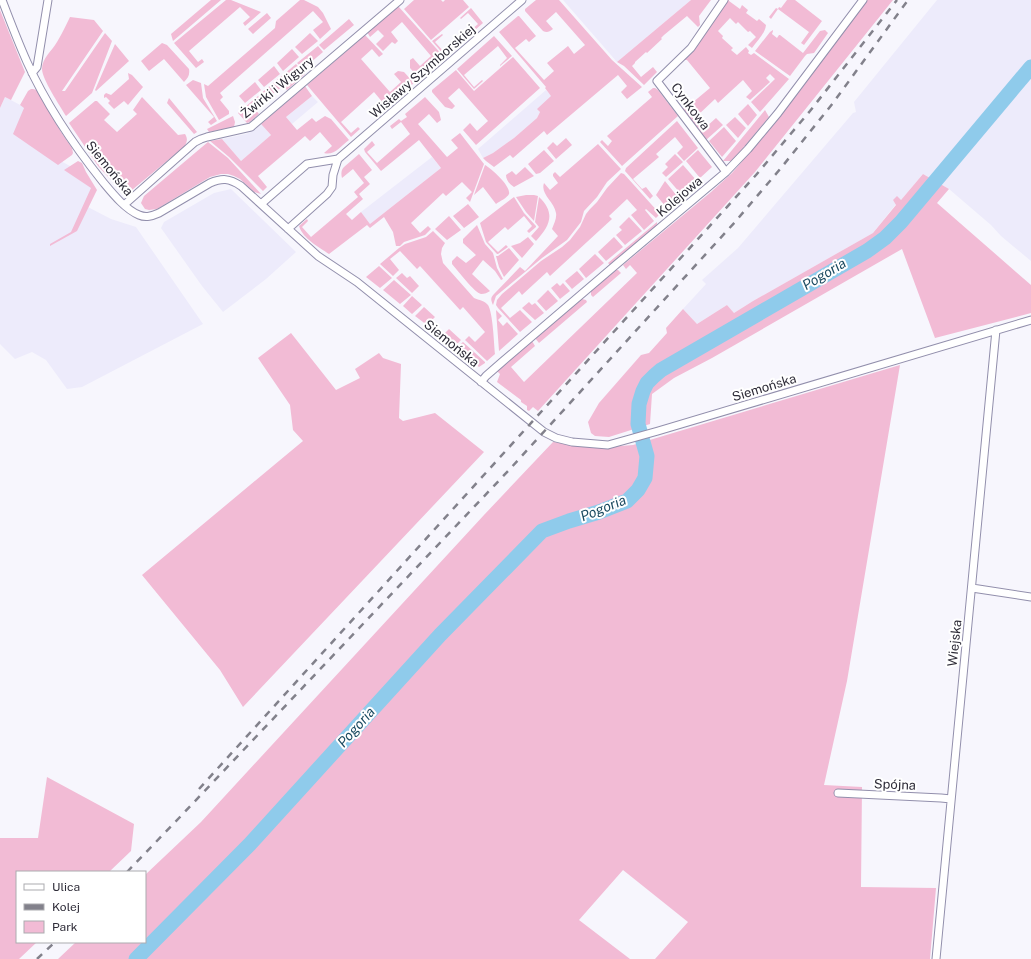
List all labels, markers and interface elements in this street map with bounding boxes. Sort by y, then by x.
street label: Wisławy Szymborskiej [367,21,478,121]
street label: Żwirki i Wigury [238,53,317,121]
street label: Cynkowa [668,80,713,133]
street label: Siemońska [83,138,136,199]
street label: Kolejowa [654,173,705,220]
water label: Pogoria [799,255,849,293]
street label: Siemońska [421,317,482,370]
street label: Siemońska [730,371,798,404]
water label: Pogoria [578,492,628,524]
street label: Wiejska [945,619,964,667]
water label: Pogoria [334,704,378,750]
street label: Spójna [874,776,916,793]
legend [16,871,146,943]
text: Ulica [52,880,80,894]
text: Kolej [52,900,80,914]
text: Park [52,920,78,934]

